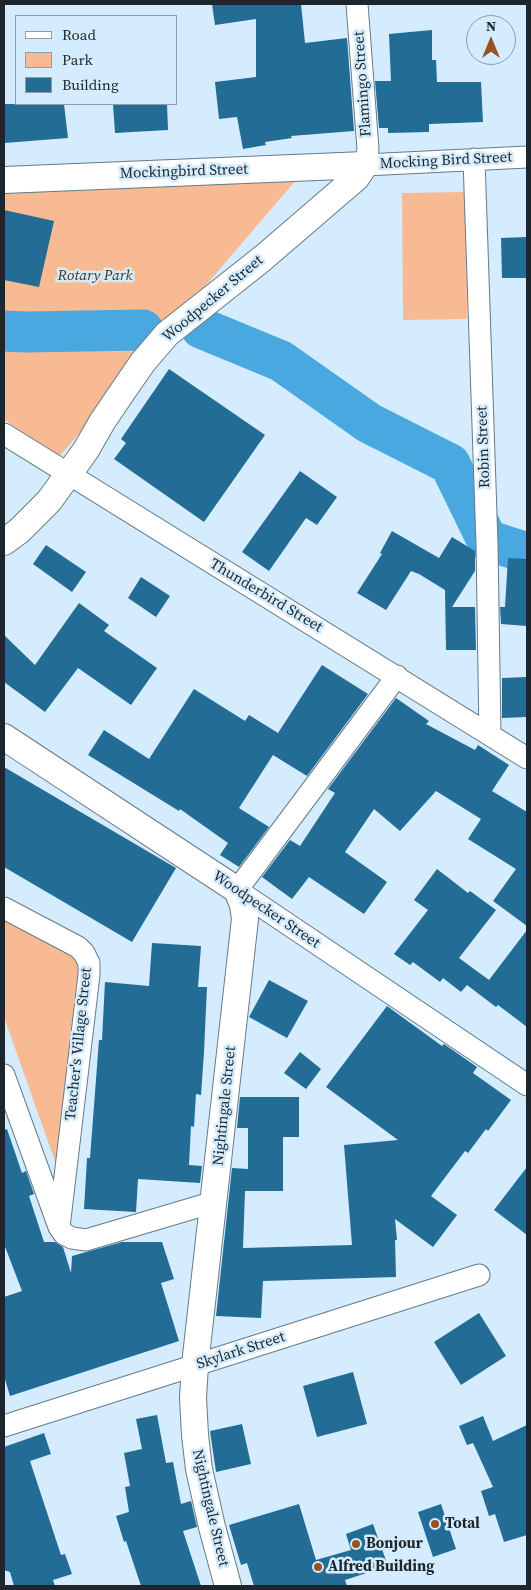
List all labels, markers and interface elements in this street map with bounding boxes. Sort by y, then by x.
legend [15,15,178,105]
north arrow [466,15,516,65]
text: N [486,16,496,36]
text: Road [62,24,96,45]
street label: Flamingo Street [350,31,376,137]
text: Park [62,49,93,70]
text: Building [62,74,119,95]
street label: Mocking Bird Street [379,149,513,173]
street label: Mockingbird Street [120,161,248,183]
street label: Woodpecker Street [159,252,267,346]
park label: Rotary Park [57,267,133,285]
street label: Robin Street [474,406,494,488]
street label: Thunderbird Street [206,555,326,637]
street label: Woodpecker Street [209,867,323,953]
street label: Teacher's Village Street [62,967,96,1121]
street label: Nightingale Street [210,1045,240,1167]
street label: Skylark Street [195,1328,287,1374]
street label: Nightingale Street [188,1448,232,1568]
place label: Total [445,1515,480,1533]
marker: Total [429,1518,441,1530]
place label: Bonjour [366,1535,423,1553]
marker: Bonjour [350,1538,362,1550]
place label: Alfred Building [328,1558,434,1576]
marker: Alfred Building [312,1561,324,1573]

